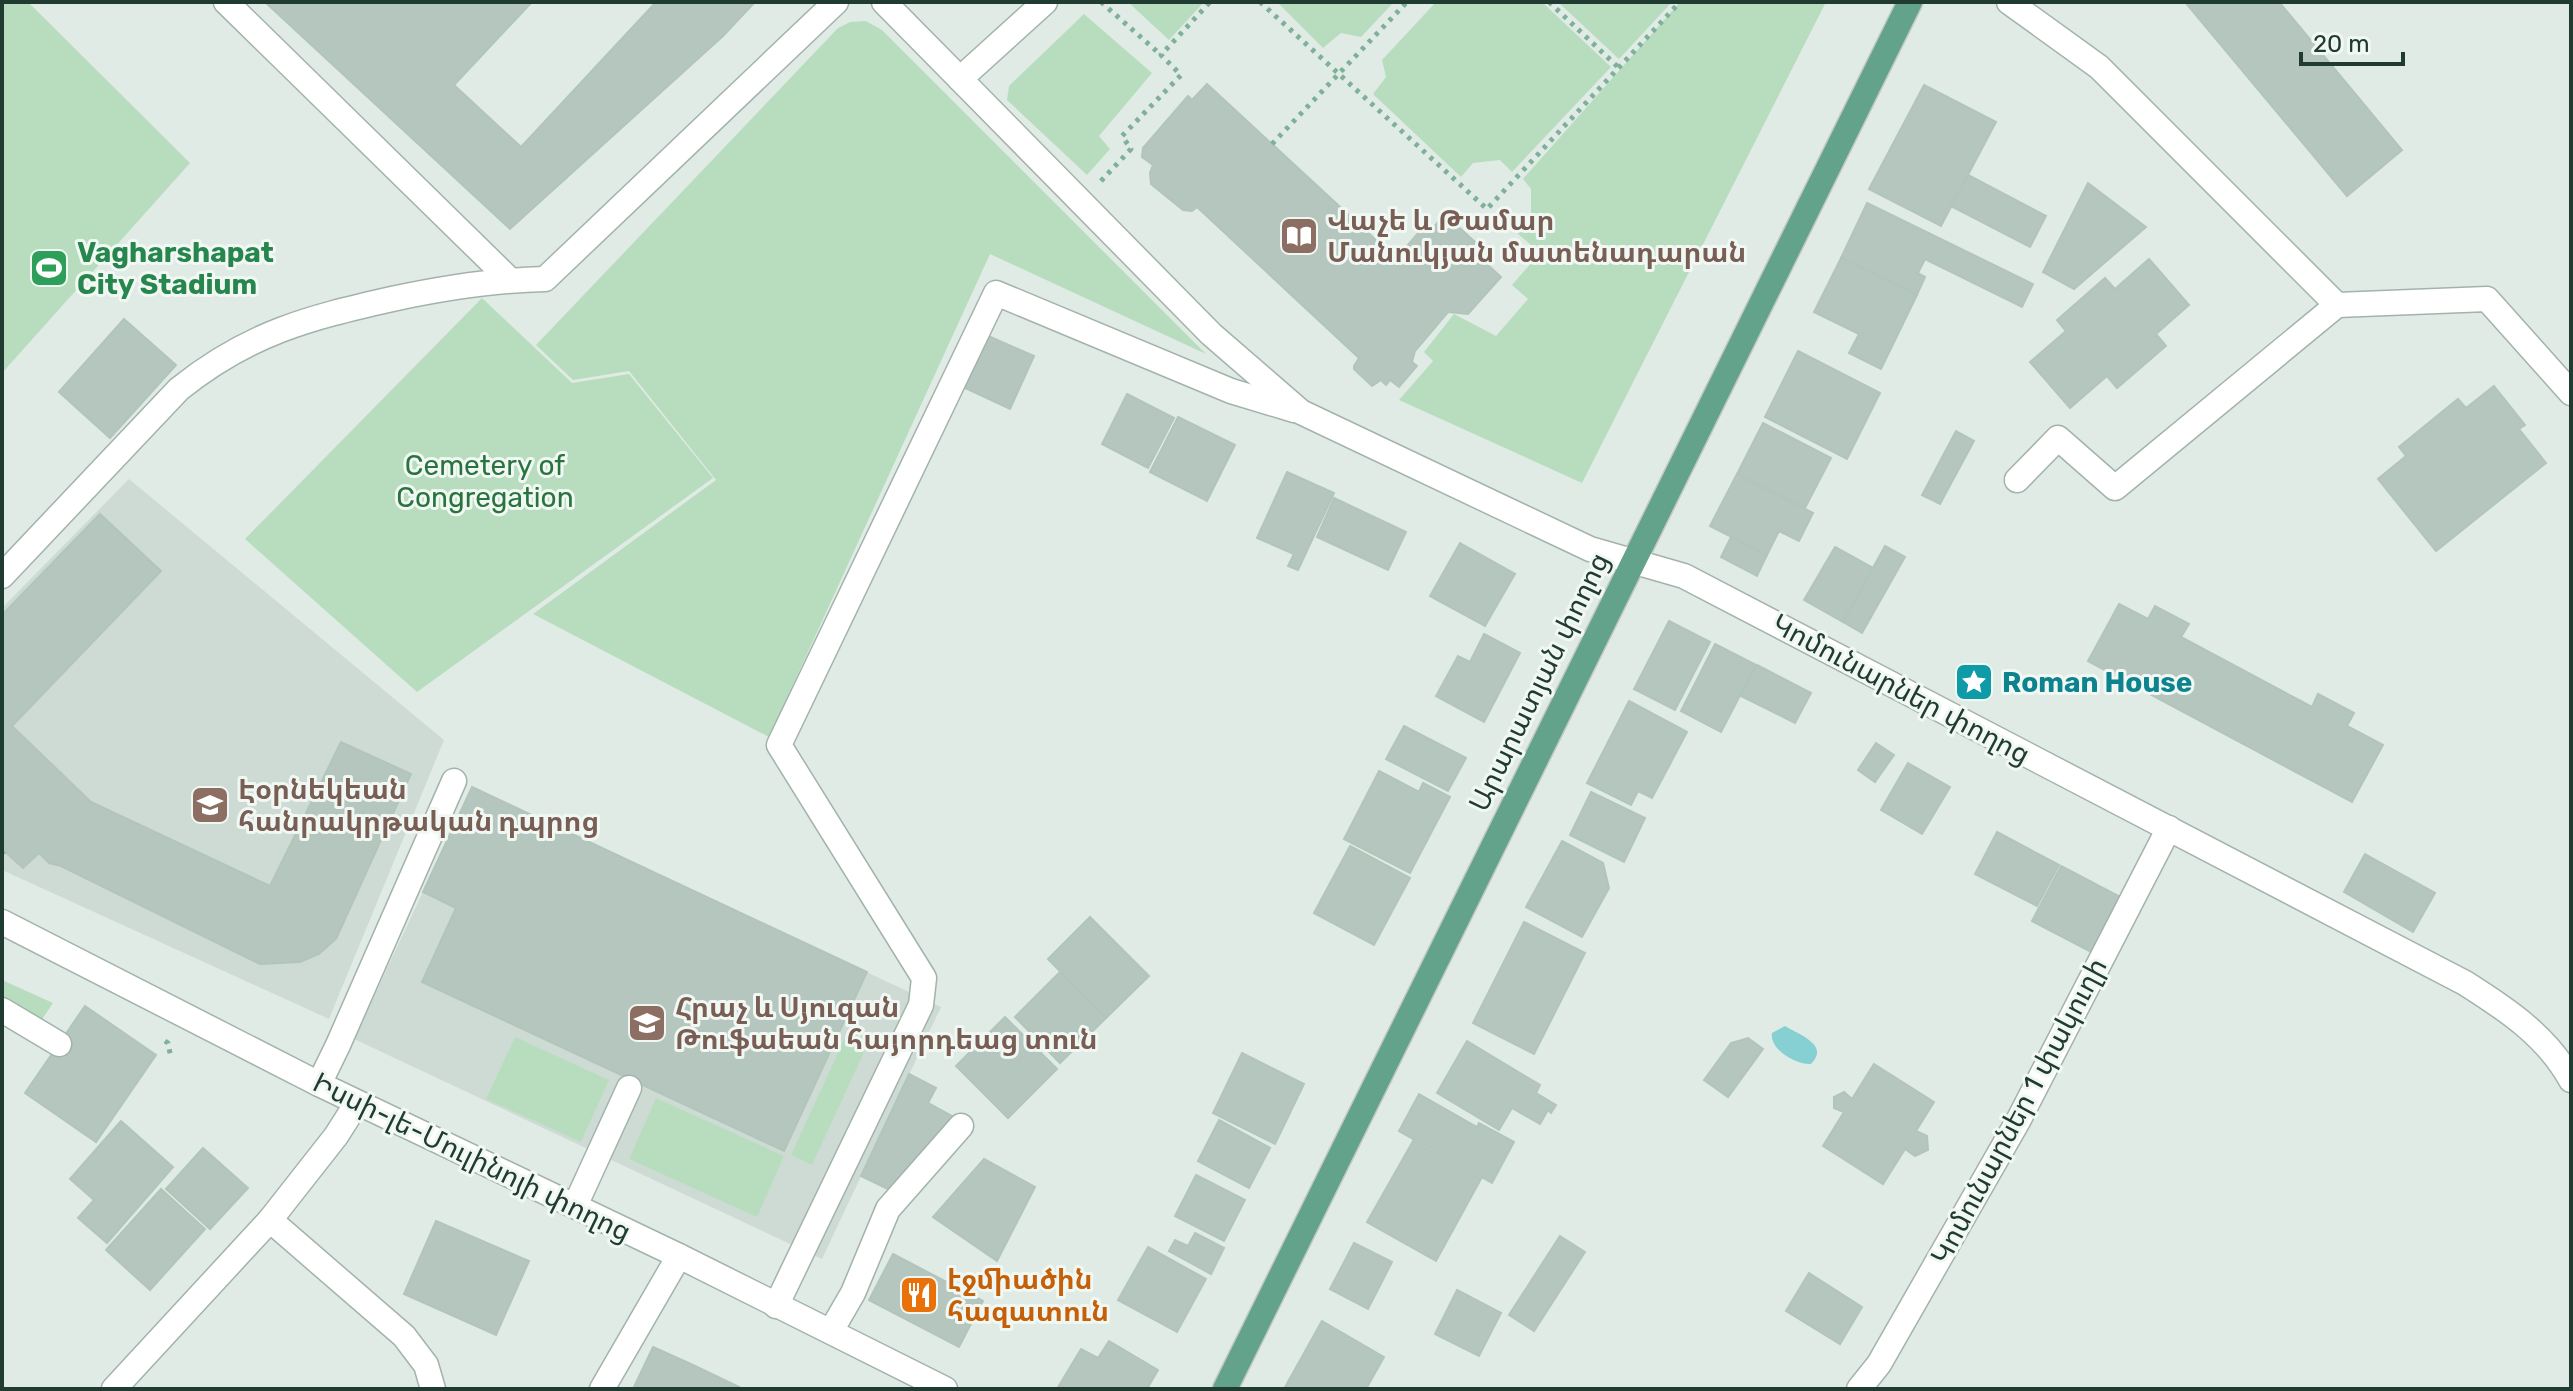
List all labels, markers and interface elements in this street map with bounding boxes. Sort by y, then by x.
scale bar [2301,16,2403,66]
text: 20 m [2313,30,2370,58]
place label: Վաչե և Թամար Մանուկյան մատենադարան [1327,204,1746,269]
library icon: Վաչե և Թամար Մանուկյան մատենադարան [1278,215,1320,257]
place label: Vagharshapat City Stadium [77,236,274,301]
sports icon: Vagharshapat City Stadium [28,247,70,289]
park label: Cemetery of Congregation [396,449,574,514]
street label: Արարատյան փողոց [1462,547,1616,817]
street label: Կոմունարներ փողոց [1766,607,2036,771]
place icon: Roman House [1953,661,1995,703]
place label: Roman House [2002,666,2192,699]
place label: Էօրնեկեան հանրակրթական դպրոց [238,773,599,838]
school or university icon: Էօրնեկեան հանրակրթական դպրոց [189,784,231,826]
street label: Կոմունարներ 1 փակուղի [1924,952,2114,1270]
place label: Հրաչ և Սյուզան Թուֆաեան հայորդեաց տուն [675,991,1098,1056]
school or university icon: Հրաչ և Սյուզան Թուֆաեան հայորդեաց տուն [626,1002,668,1044]
street label: Իսսի-լե-Մուլինոյի փողոց [308,1066,636,1248]
place label: էջմիածին հազատուն [947,1263,1109,1328]
restaurant icon: էջմիածին հազատուն [898,1274,940,1316]

